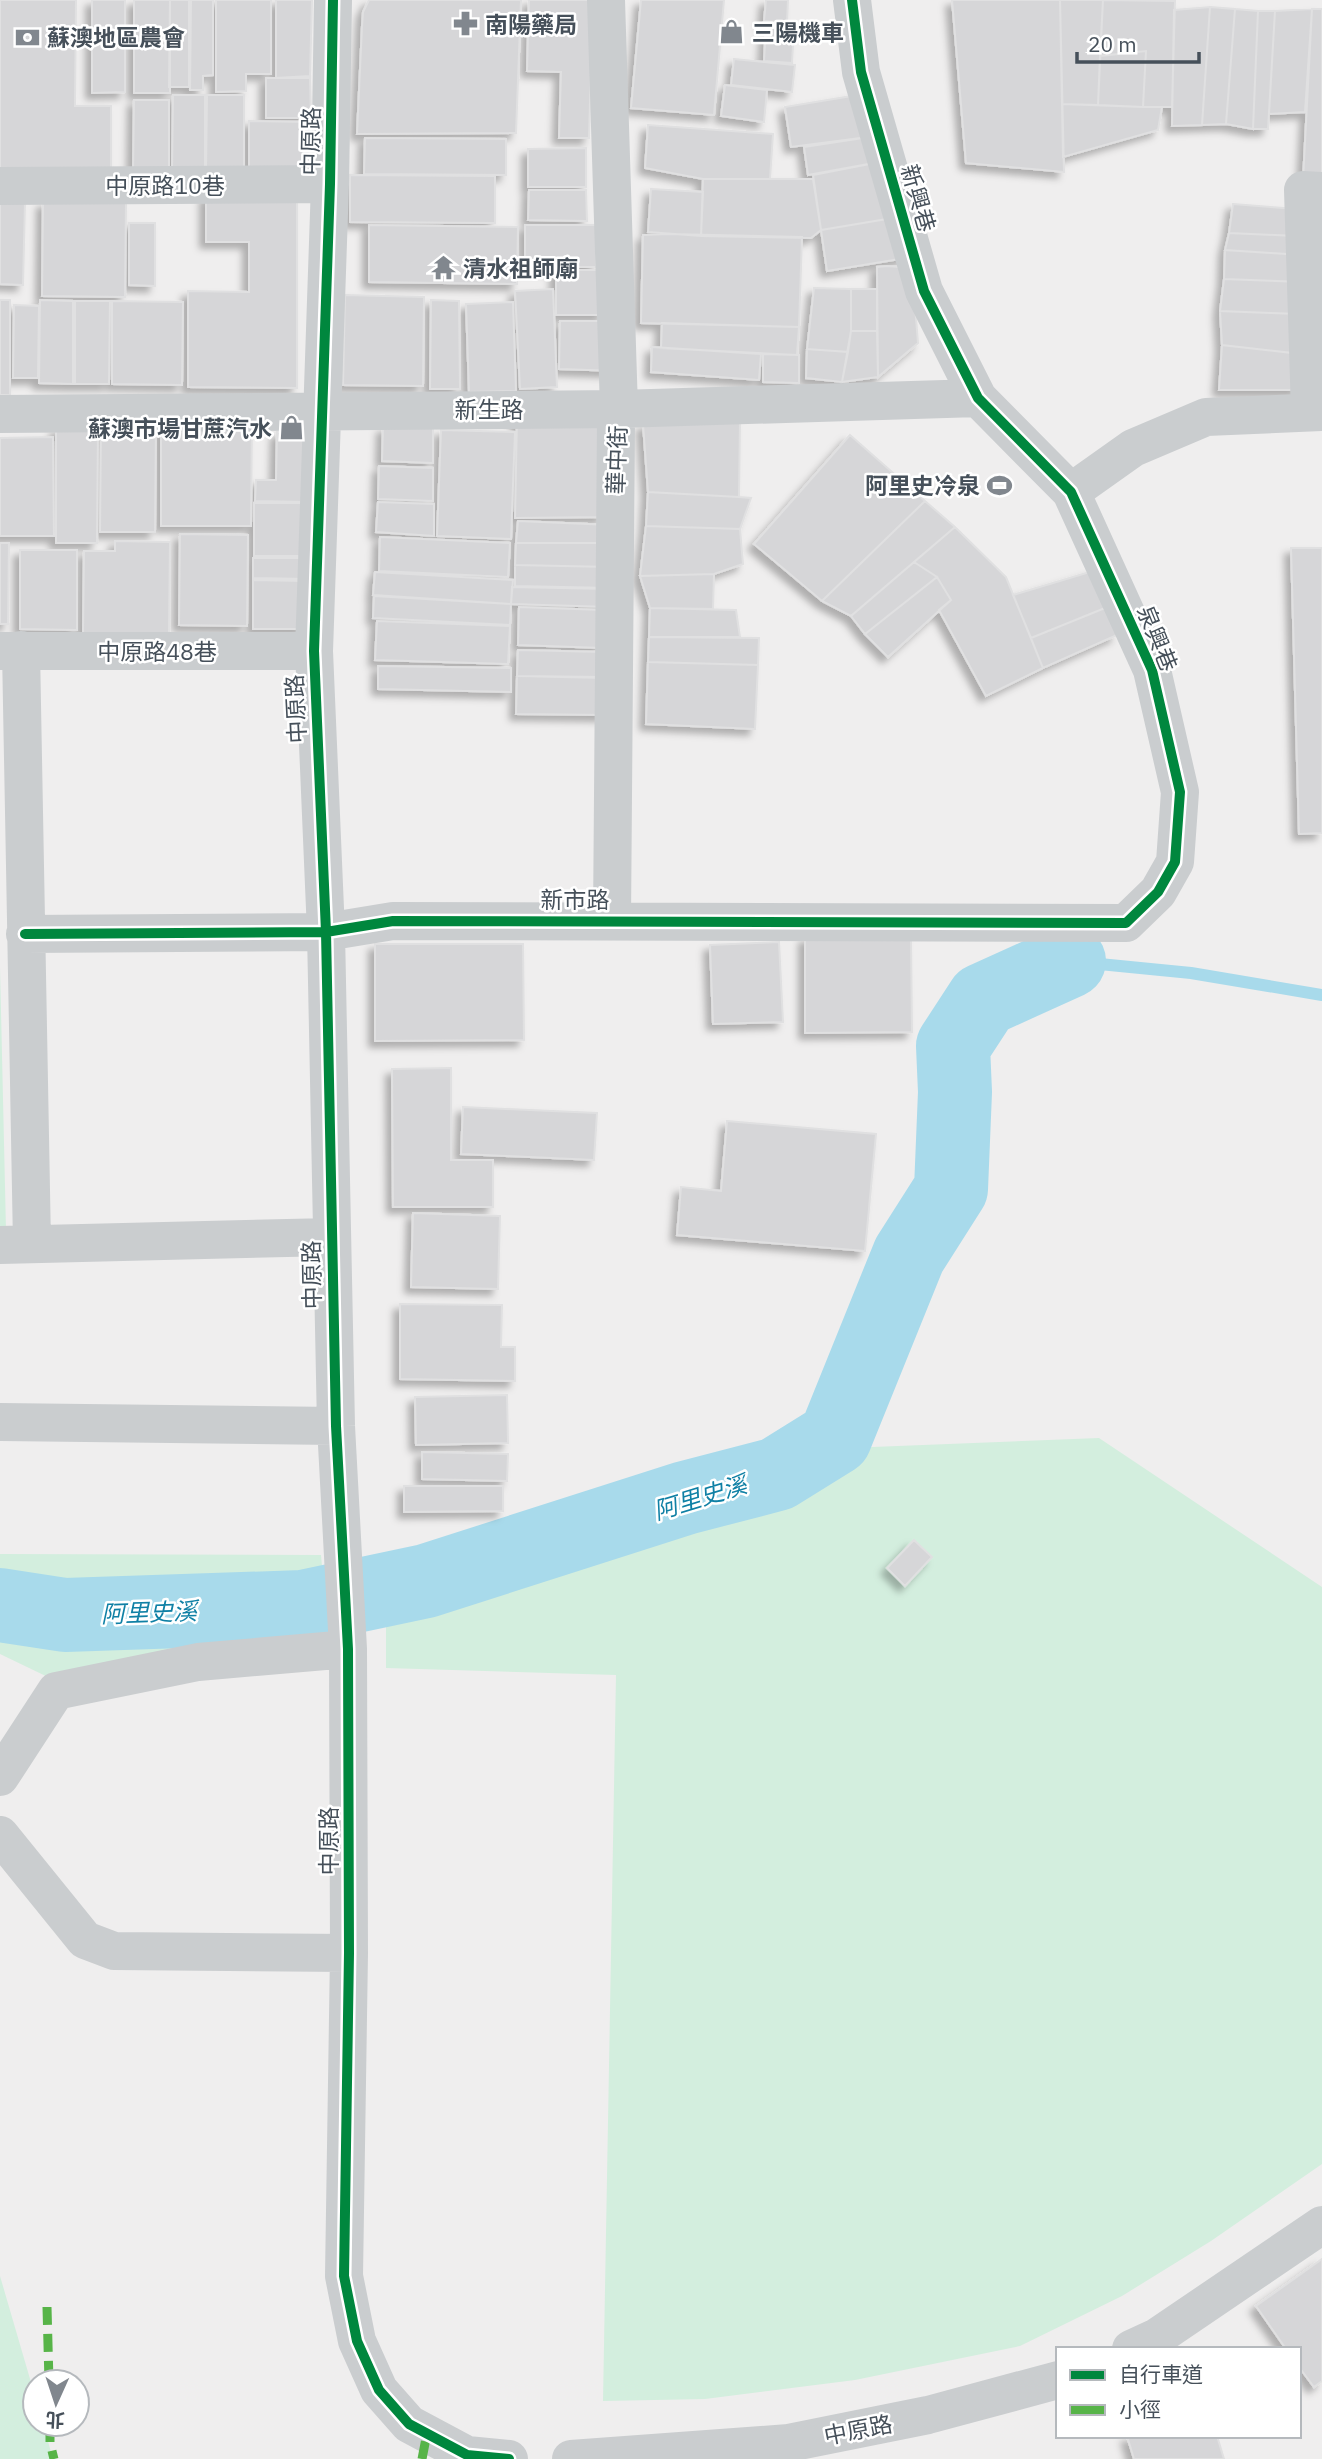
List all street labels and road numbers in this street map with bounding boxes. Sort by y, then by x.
street label: 中原路 [294,106,326,176]
street label: 新興巷 [895,161,943,235]
street label: 中原路10巷 [105,170,225,200]
street label: 新生路 [455,394,524,424]
street label: 華中街 [600,425,632,495]
street label: 泉興巷 [1131,600,1185,676]
street label: 中原路48巷 [97,636,217,666]
street label: 中原路 [278,674,312,744]
street label: 新市路 [541,884,610,914]
street label: 中原路 [295,1240,327,1310]
street label: 中原路 [313,1807,343,1876]
street label: 中原路 [821,2408,895,2450]

